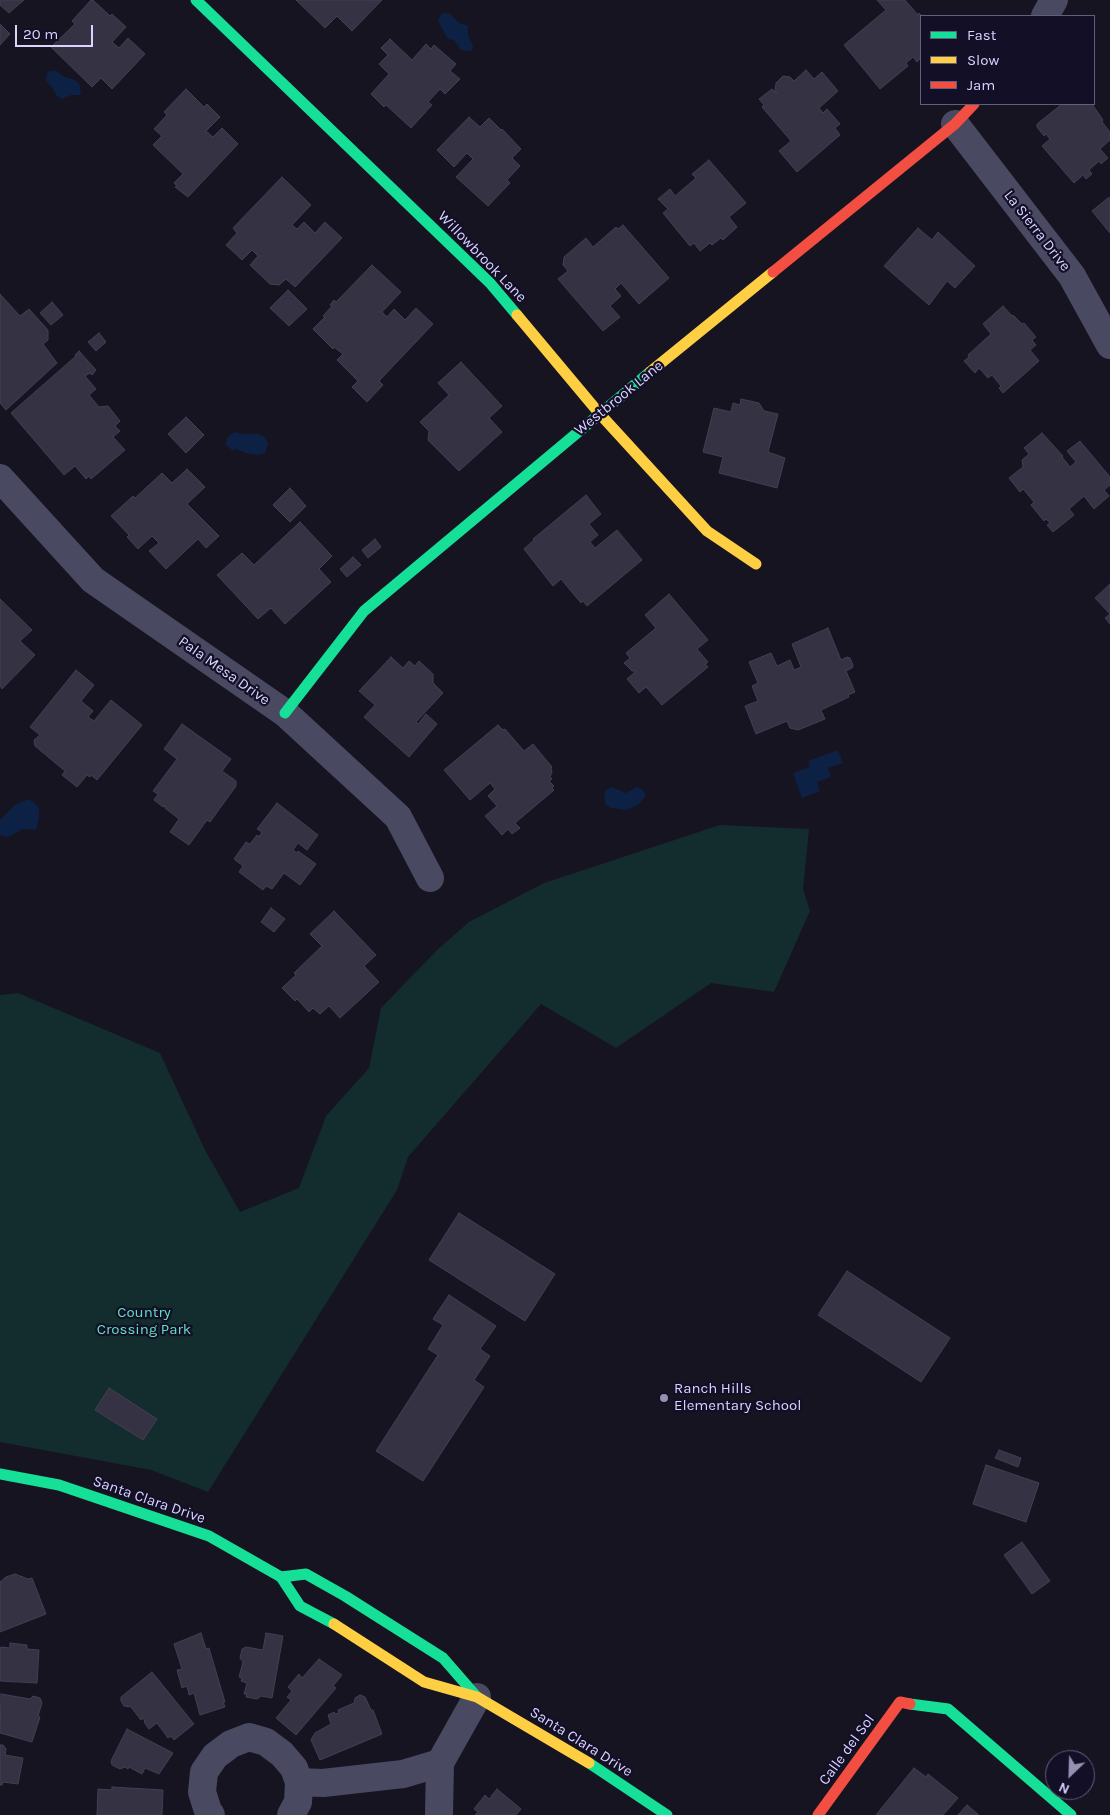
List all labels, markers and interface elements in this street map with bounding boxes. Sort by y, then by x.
scale bar [18,15,95,47]
legend [920,15,1095,105]
text: 20 m [23,25,58,43]
text: Fast [967,26,996,44]
text: Slow [967,51,999,69]
text: Jam [967,76,995,94]
street label: La Sierra Drive [1000,187,1074,275]
street label: Willowbrook Lane [434,208,530,306]
street label: Westbrook Lane [571,357,667,439]
street label: Pala Mesa Drive [175,633,273,709]
park label: Country Crossing Park [97,1304,191,1339]
place label: Ranch Hills Elementary School [674,1380,801,1415]
marker: Ranch Hills Elementary School [658,1392,670,1404]
street label: Santa Clara Drive [90,1472,208,1528]
street label: Santa Clara Drive [526,1703,636,1781]
street label: Calle del Sol [815,1711,879,1789]
north arrow [1045,1750,1095,1800]
text: N [1056,1778,1072,1798]

